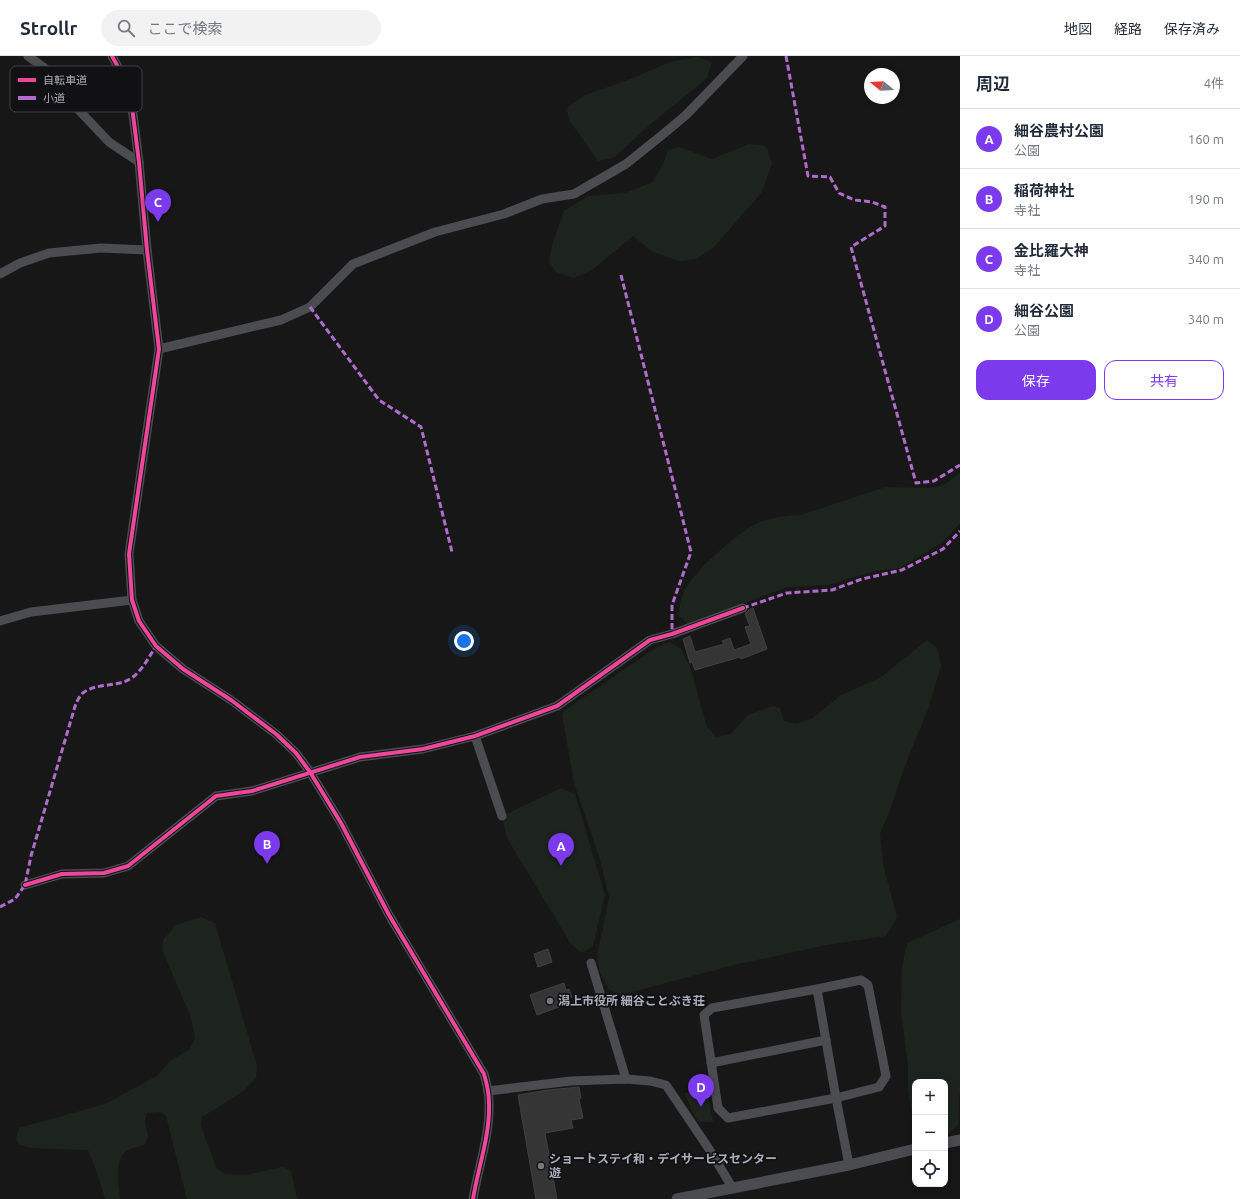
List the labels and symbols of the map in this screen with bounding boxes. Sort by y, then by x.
legend [10,66,142,112]
north arrow [864,68,900,104]
text: 自転車道 [43,74,87,86]
text: 小道 [43,92,65,104]
pin: C [145,189,171,222]
your location [454,631,474,651]
pin: B [254,831,280,864]
pin: A [548,833,574,866]
place label: 潟上市役所 細谷ことぶき荘 [558,994,705,1007]
marker: 潟上市役所 細谷ことぶき荘 [545,996,555,1006]
pin: D [688,1074,714,1107]
place label: ショートステイ和・デイサービスセンター 遊 [549,1152,777,1179]
marker: ショートステイ和・デイサービスセンター 遊 [536,1161,546,1171]

